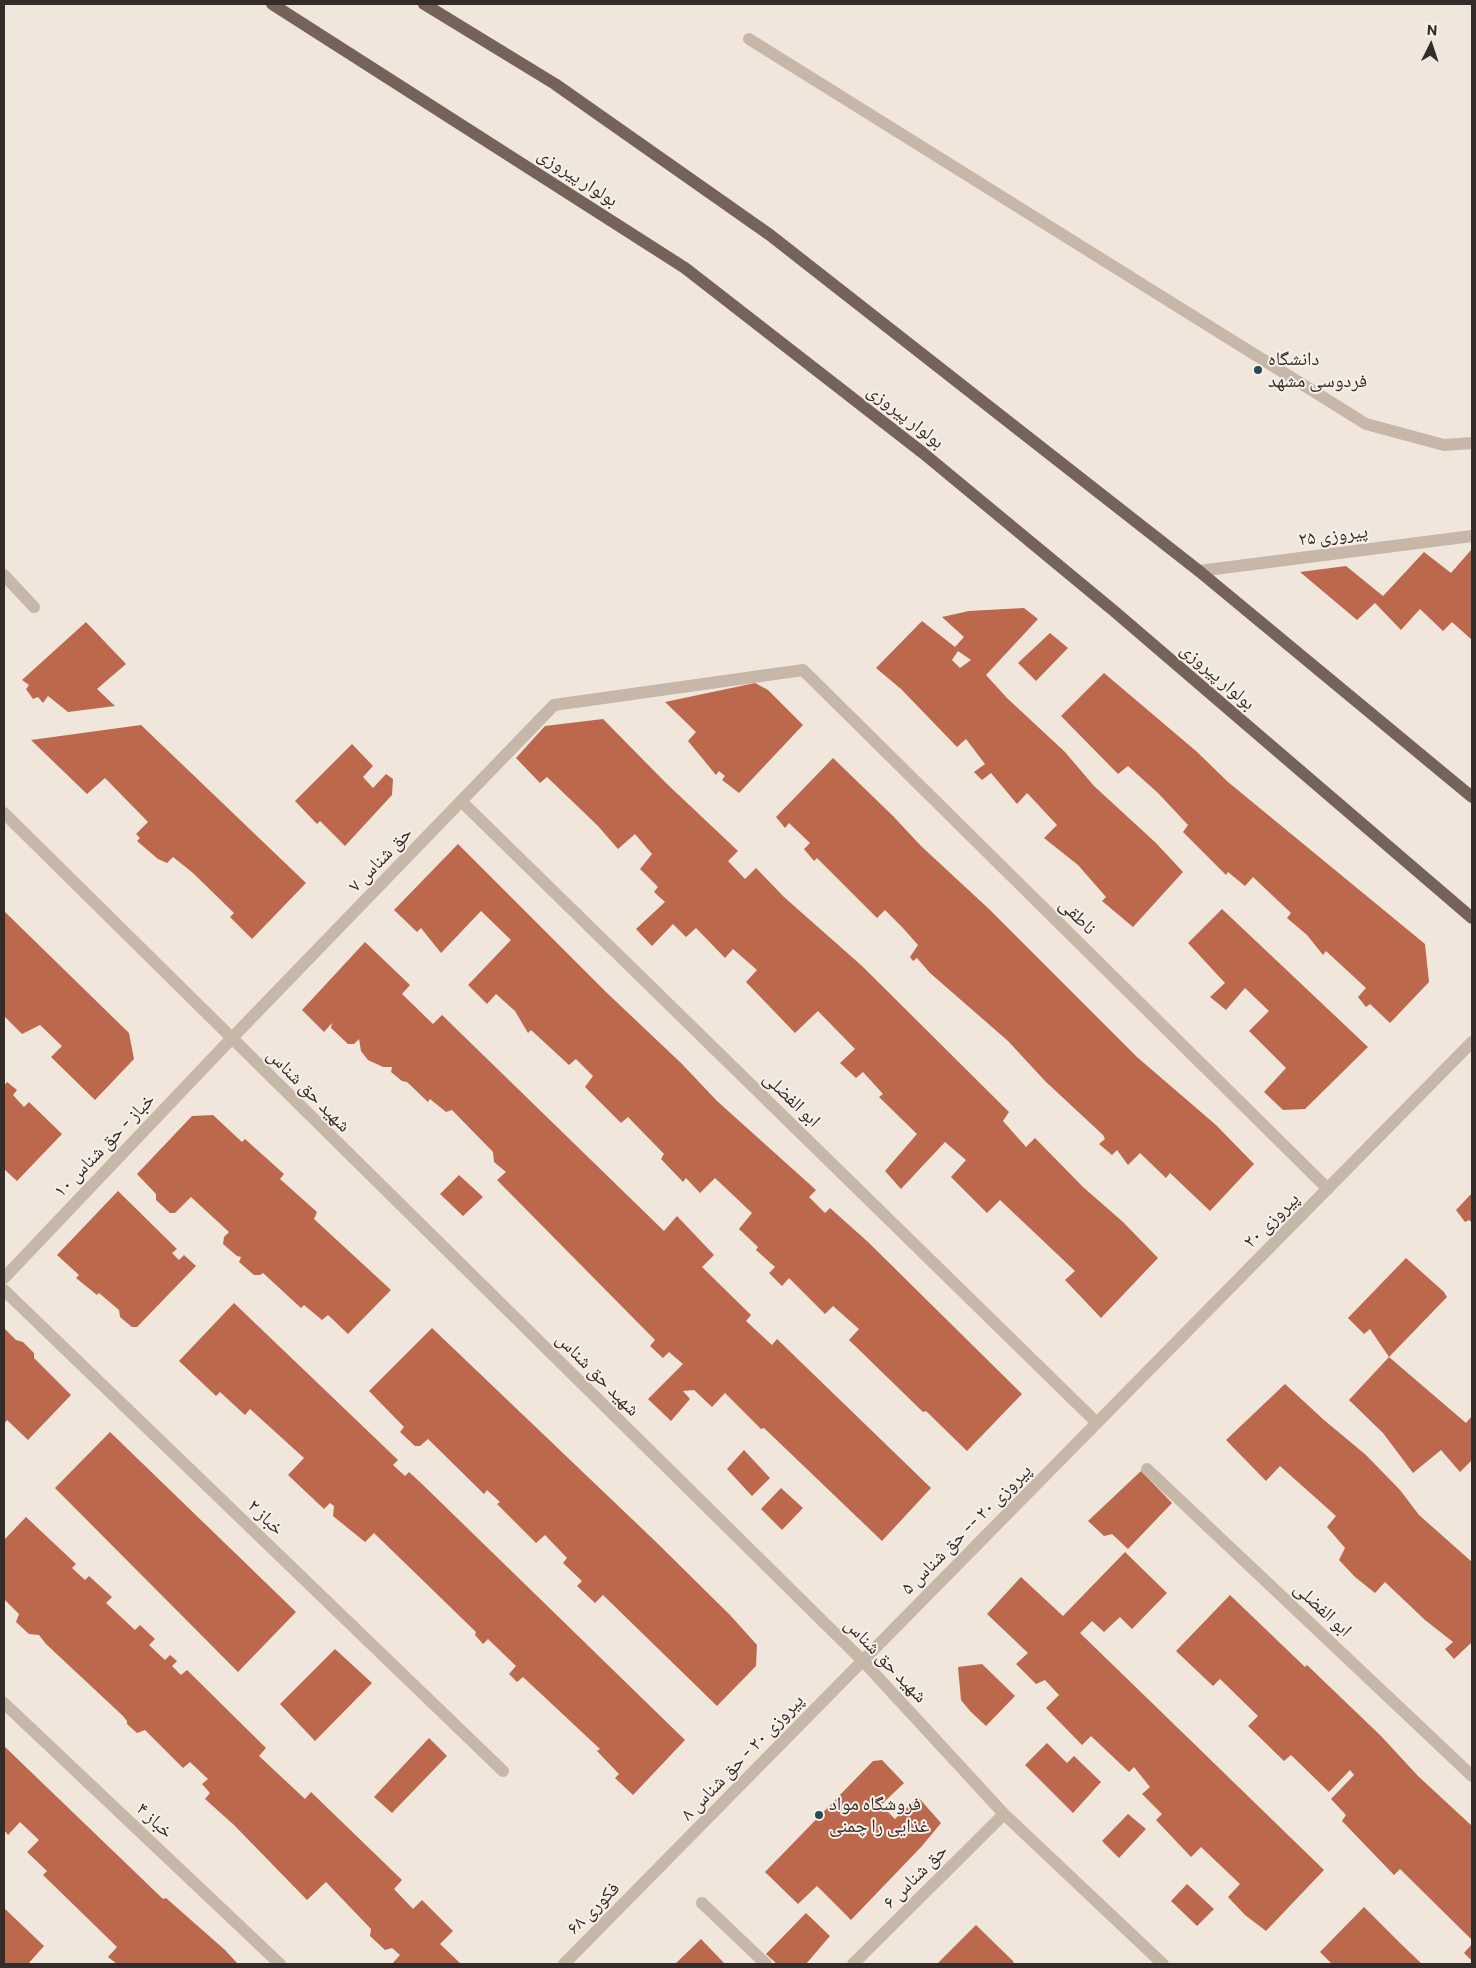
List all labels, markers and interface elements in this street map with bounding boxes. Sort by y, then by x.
north arrow [1406,20,1456,70]
text: N [1426,21,1438,38]
street label: بولوار پیروزی [533,143,623,211]
place label: دانشگاه فردوسی مشهد [1268,348,1367,392]
marker: دانشگاه فردوسی مشهد [1252,364,1264,376]
street label: بولوار پیروزی [863,379,949,453]
street label: پیروزی ۲۵ [1297,519,1369,551]
street label: بولوار پیروزی [1176,637,1260,715]
street label: حق شناس ۷ [343,822,417,896]
street label: ناطقی [1055,893,1101,939]
street label: شهید حق شناس [262,1043,356,1137]
street label: ابو الفضلی [759,1066,825,1132]
street label: خباز - حق شناس ۱۰ [49,1088,159,1202]
street label: پیروزی ۲۰ [1238,1187,1304,1253]
street label: شهید حق شناس [551,1327,645,1421]
street label: پیروزی ۲۰ -- حق شناس ۵ [896,1459,1036,1599]
street label: خباز ۲ [243,1494,289,1540]
street label: ابو الفضلی [1289,1577,1357,1641]
street label: شهید حق شناس [840,1613,932,1707]
street label: پیروزی ۲۰ - حق شناس ۸ [676,1689,808,1825]
place label: فروشگاه مواد غذایی را چمنی [829,1793,929,1837]
street label: خباز ۴ [132,1797,178,1843]
marker: فروشگاه مواد غذایی را چمنی [813,1809,825,1821]
street label: حق شناس ۶ [878,1839,952,1913]
street label: فکوری ۶۸ [562,1877,624,1939]

